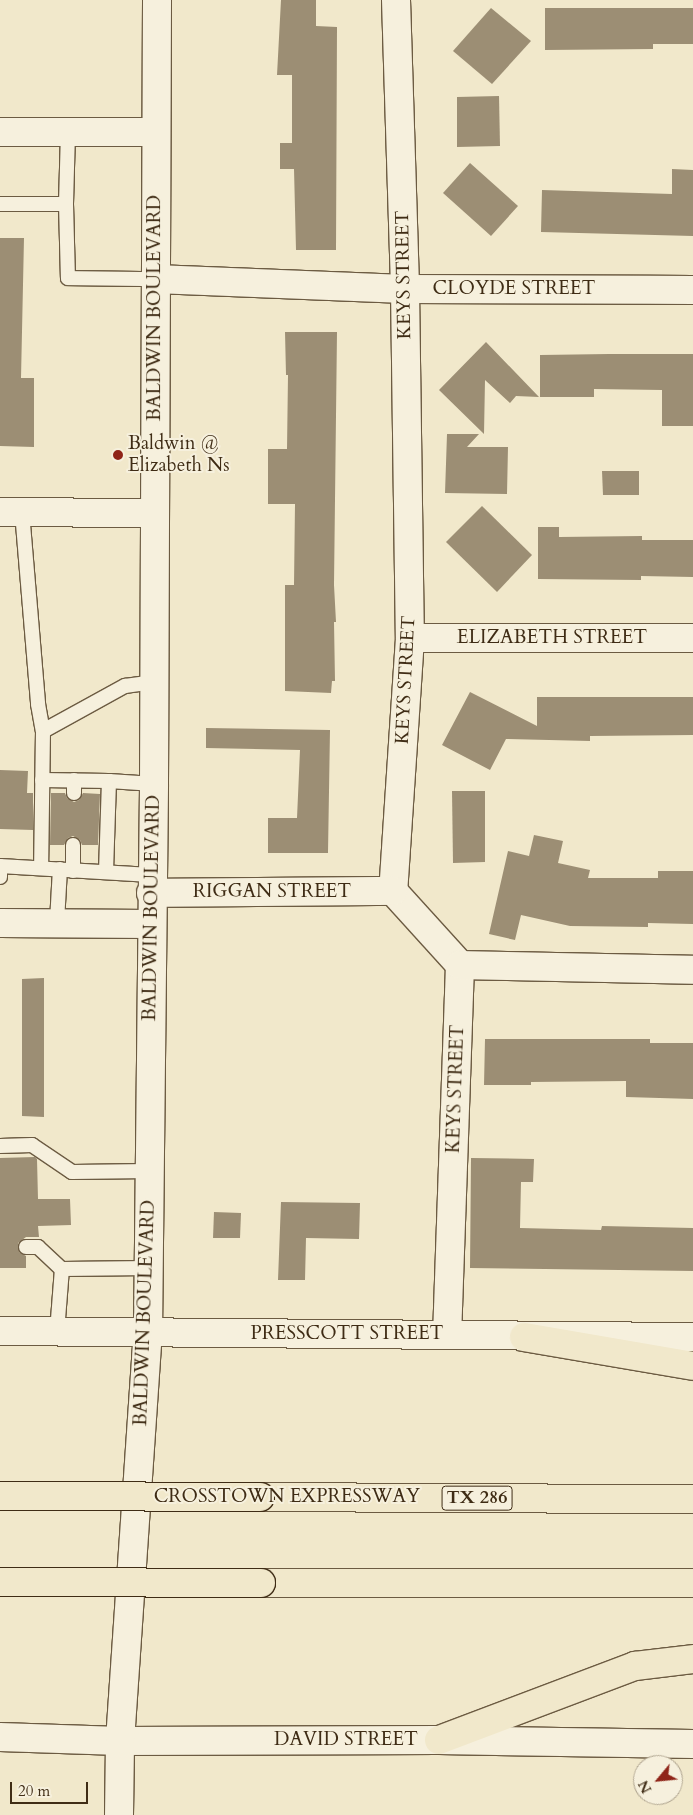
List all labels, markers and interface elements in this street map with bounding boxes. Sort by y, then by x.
street label: BALDWIN BOULEVARD [144,195,166,421]
street label: KEYS STREET [391,210,417,340]
street label: CLOYDE STREET [433,278,595,300]
place label: Baldwin @ Elizabeth Ns [128,433,230,477]
marker: Baldwin @ Elizabeth Ns [112,449,124,461]
street label: KEYS STREET [391,615,421,745]
street label: ELIZABETH STREET [457,627,647,649]
street label: BALDWIN BOULEVARD [139,795,165,1021]
street label: RIGGAN STREET [193,881,351,903]
street label: KEYS STREET [442,1024,470,1154]
street label: BALDWIN BOULEVARD [130,1200,160,1426]
street label: PRESSCOTT STREET [250,1323,444,1345]
road number: TX 286 [441,1482,513,1514]
street label: CROSSTOWN EXPRESSWAY [154,1486,420,1508]
street label: DAVID STREET [274,1729,418,1751]
north arrow [633,1755,683,1805]
scale bar [12,1772,90,1804]
text: N [634,1777,656,1797]
text: 20 m [18,1781,50,1801]

